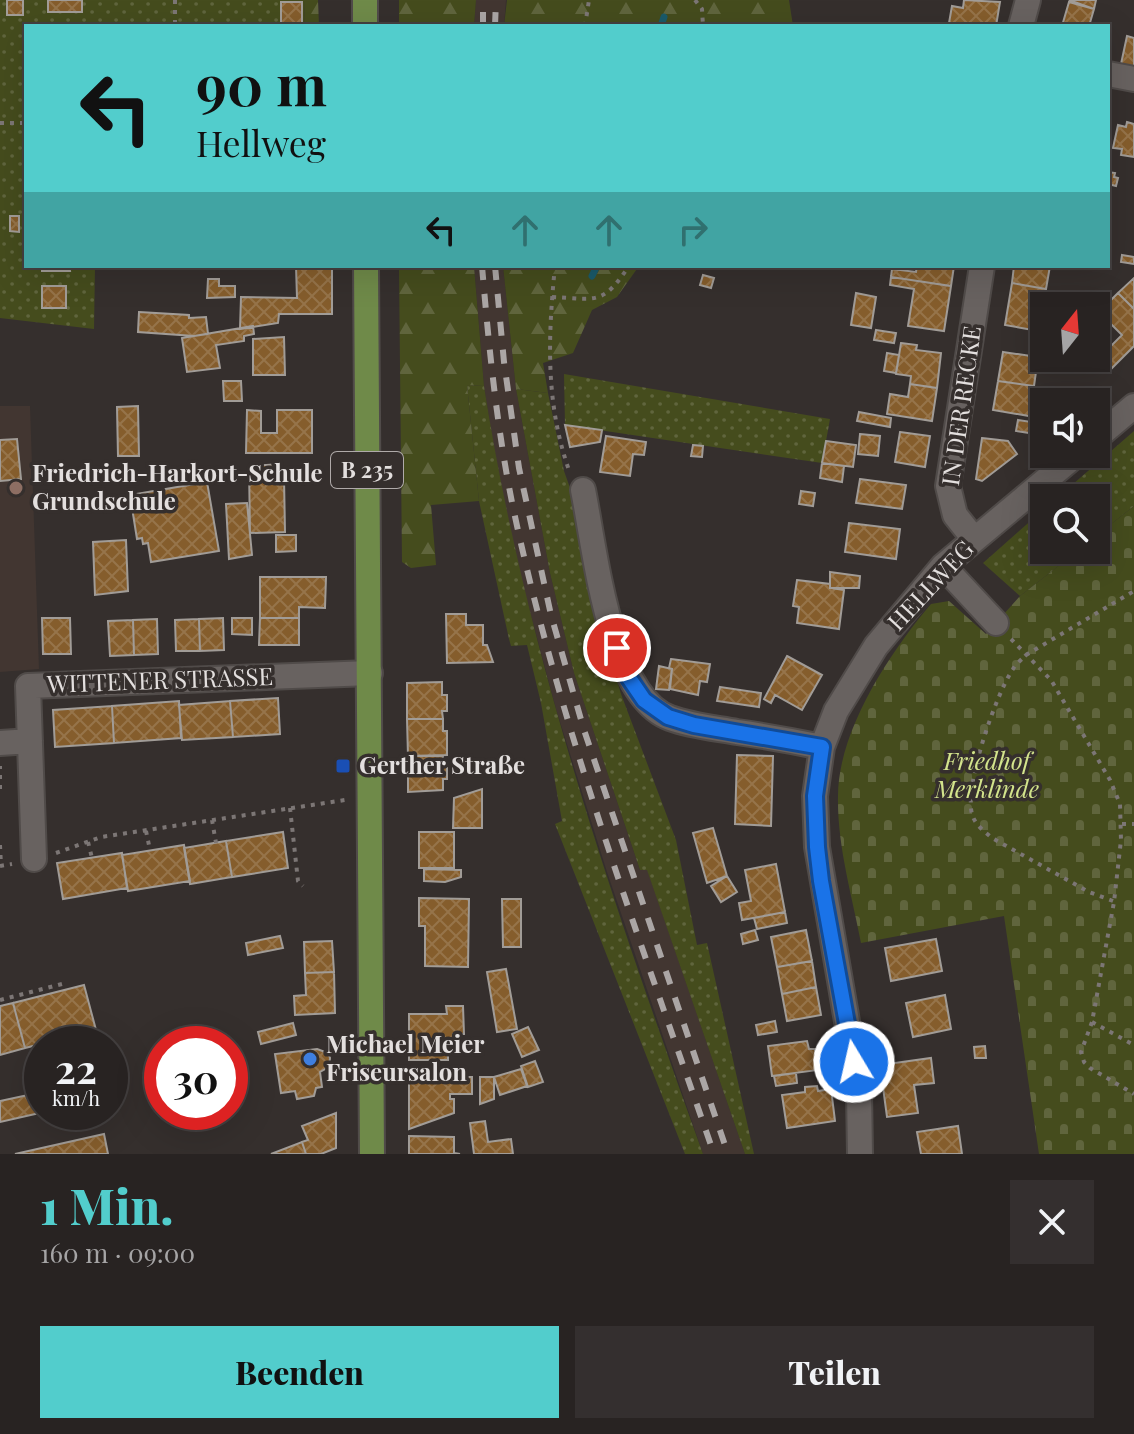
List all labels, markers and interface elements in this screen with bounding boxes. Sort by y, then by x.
text: 90 m [196,46,327,121]
icon: left [64,56,168,160]
text: Hellweg [196,118,326,166]
icon: left [419,208,463,252]
icon: ahead [503,208,547,252]
icon: ahead [587,208,631,252]
icon: right [671,208,715,252]
north arrow [1030,292,1110,372]
map controls [1030,292,1110,564]
street label: IN DER RECKE [933,324,987,488]
button: sound [1030,388,1110,468]
road number: B 235 [331,452,403,488]
place label: Friedrich-Harkort-Schule Grundschule [32,456,323,516]
marker: Friedrich-Harkort-Schule Grundschule [7,479,25,497]
button: search [1030,484,1110,564]
street label: HELLWEG [880,533,980,637]
pin [583,614,651,682]
icon: arrive [595,626,639,670]
street label: WITTENER STRASSE [45,659,273,699]
park label: Friedhof Merklinde [934,744,1039,804]
place label: Gerther Straße [359,748,525,780]
marker: Gerther Straße [334,757,352,775]
position arrow [812,1020,896,1104]
speed limit sign: 30 [144,1026,248,1130]
place label: Michael Meier Friseursalon [326,1027,485,1087]
text: 22 [55,1041,97,1094]
marker: Michael Meier Friseursalon [301,1050,319,1068]
text: km/h [52,1084,100,1111]
text: 1 Min. [40,1173,173,1237]
button: close [1010,1180,1094,1264]
text: 160 m · 09:00 [40,1235,195,1270]
button: Beenden [40,1326,559,1418]
button: Teilen [575,1326,1094,1418]

